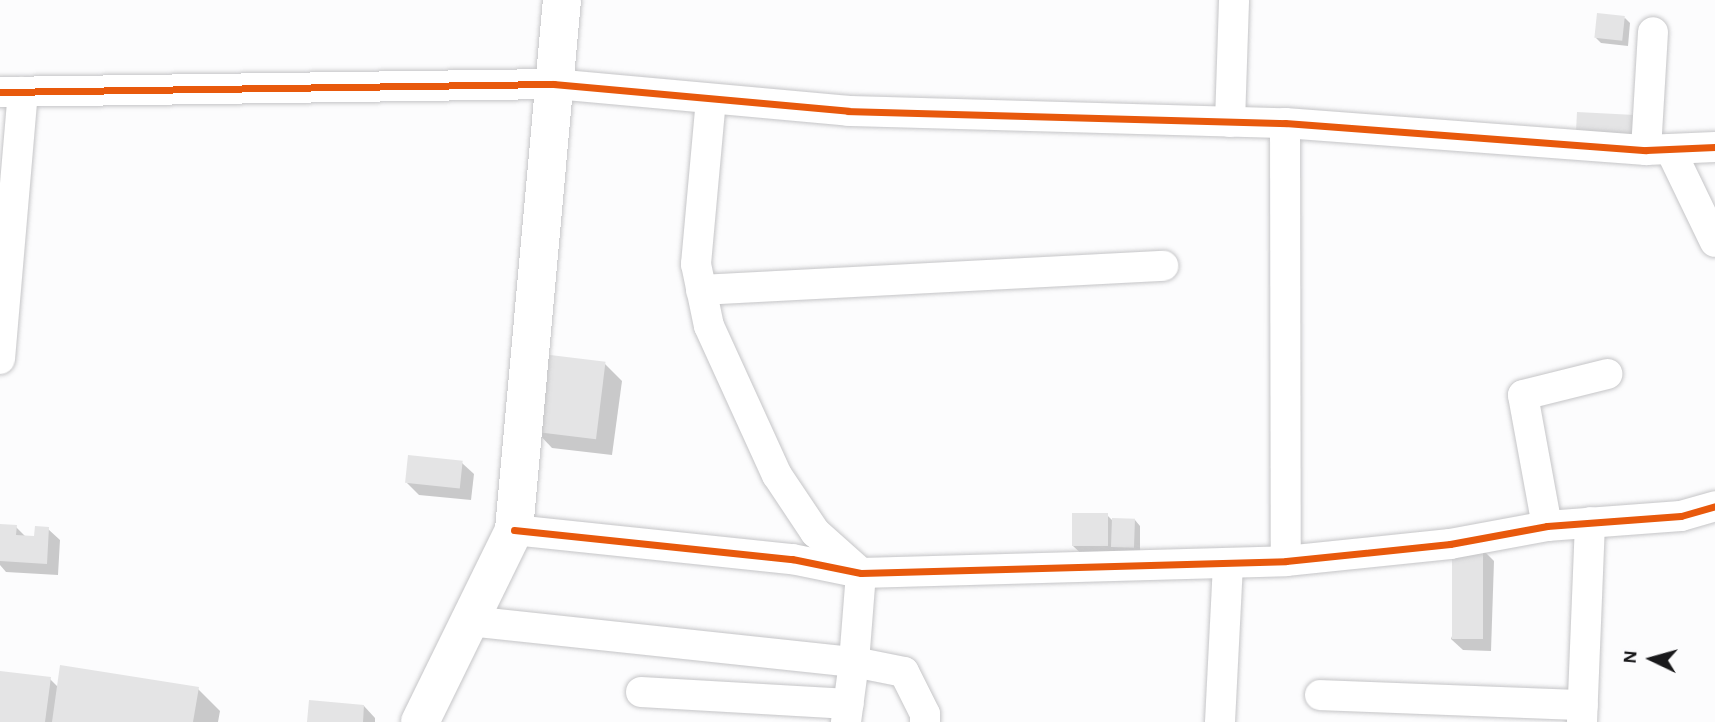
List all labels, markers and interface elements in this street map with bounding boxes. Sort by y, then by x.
north arrow [1617,624,1687,694]
text: N [1621,650,1641,665]

